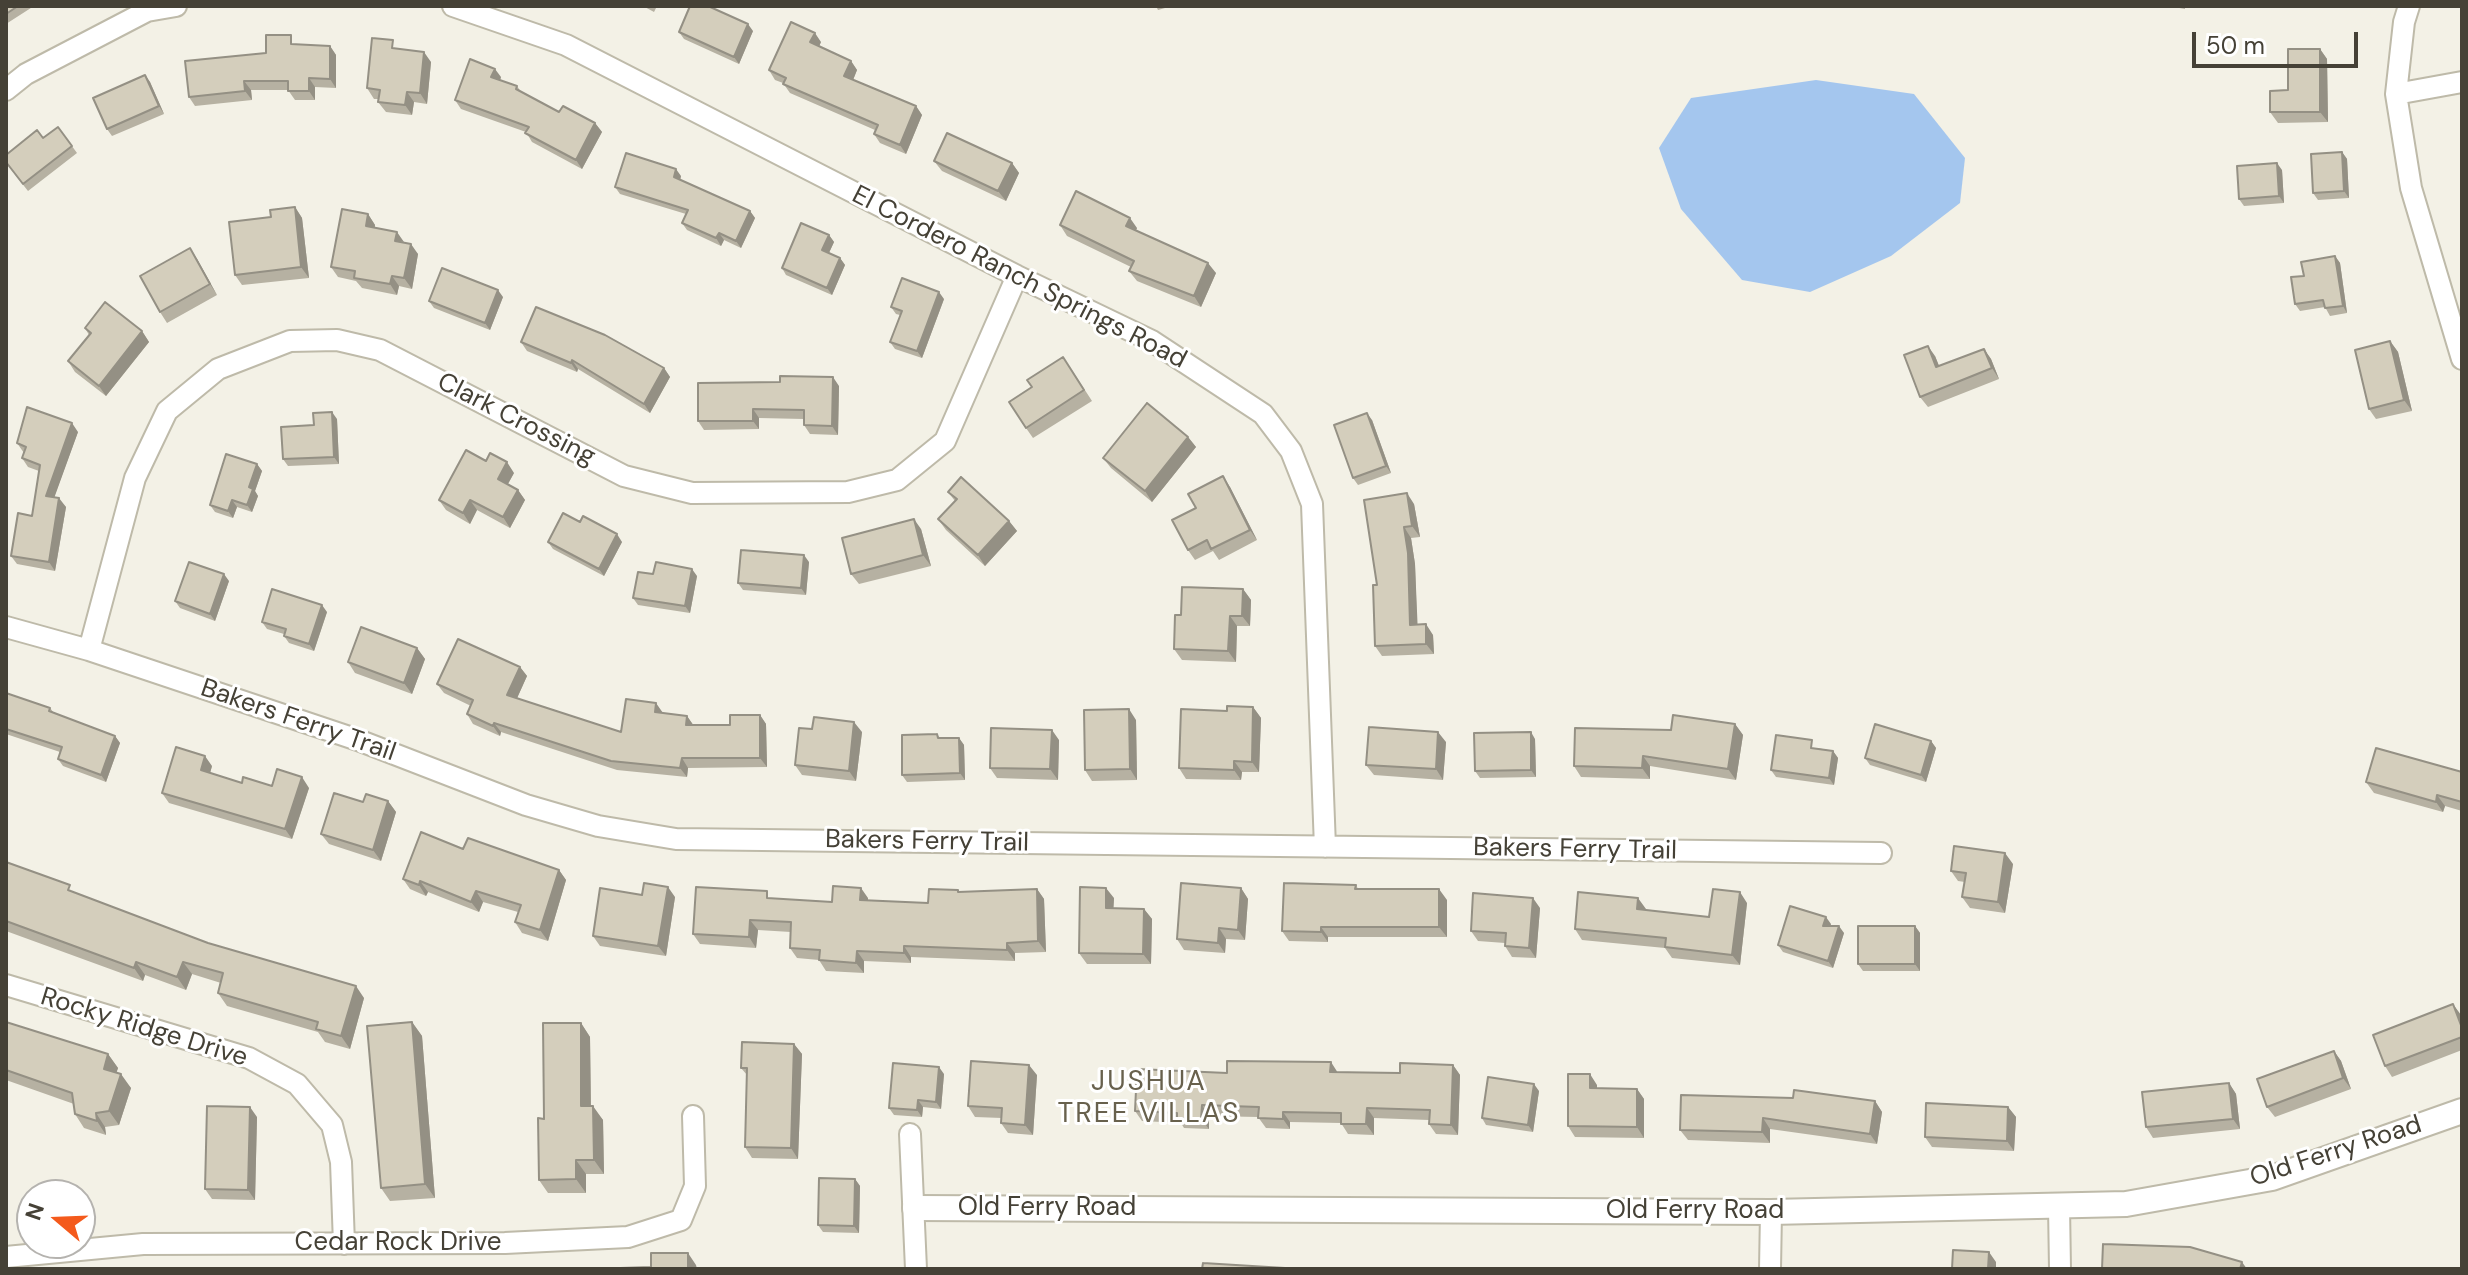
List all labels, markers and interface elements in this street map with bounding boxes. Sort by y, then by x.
scale bar [2196,16,2362,66]
text: 50 m [2206,30,2265,61]
street label: El Cordero Ranch Springs Road [847,180,1191,376]
street label: Clark Crossing [432,367,600,473]
street label: Bakers Ferry Trail [196,673,400,769]
street label: Bakers Ferry Trail [825,825,1029,859]
street label: Bakers Ferry Trail [1473,833,1677,867]
street label: Rocky Ridge Drive [37,982,251,1074]
district label: JUSHUA TREE VILLAS [1057,1066,1241,1132]
street label: Old Ferry Road [2246,1110,2426,1194]
north arrow [16,1179,96,1259]
street label: Old Ferry Road [958,1192,1136,1224]
street label: Old Ferry Road [1606,1195,1784,1227]
text: N [18,1199,51,1224]
street label: Cedar Rock Drive [295,1227,501,1259]

